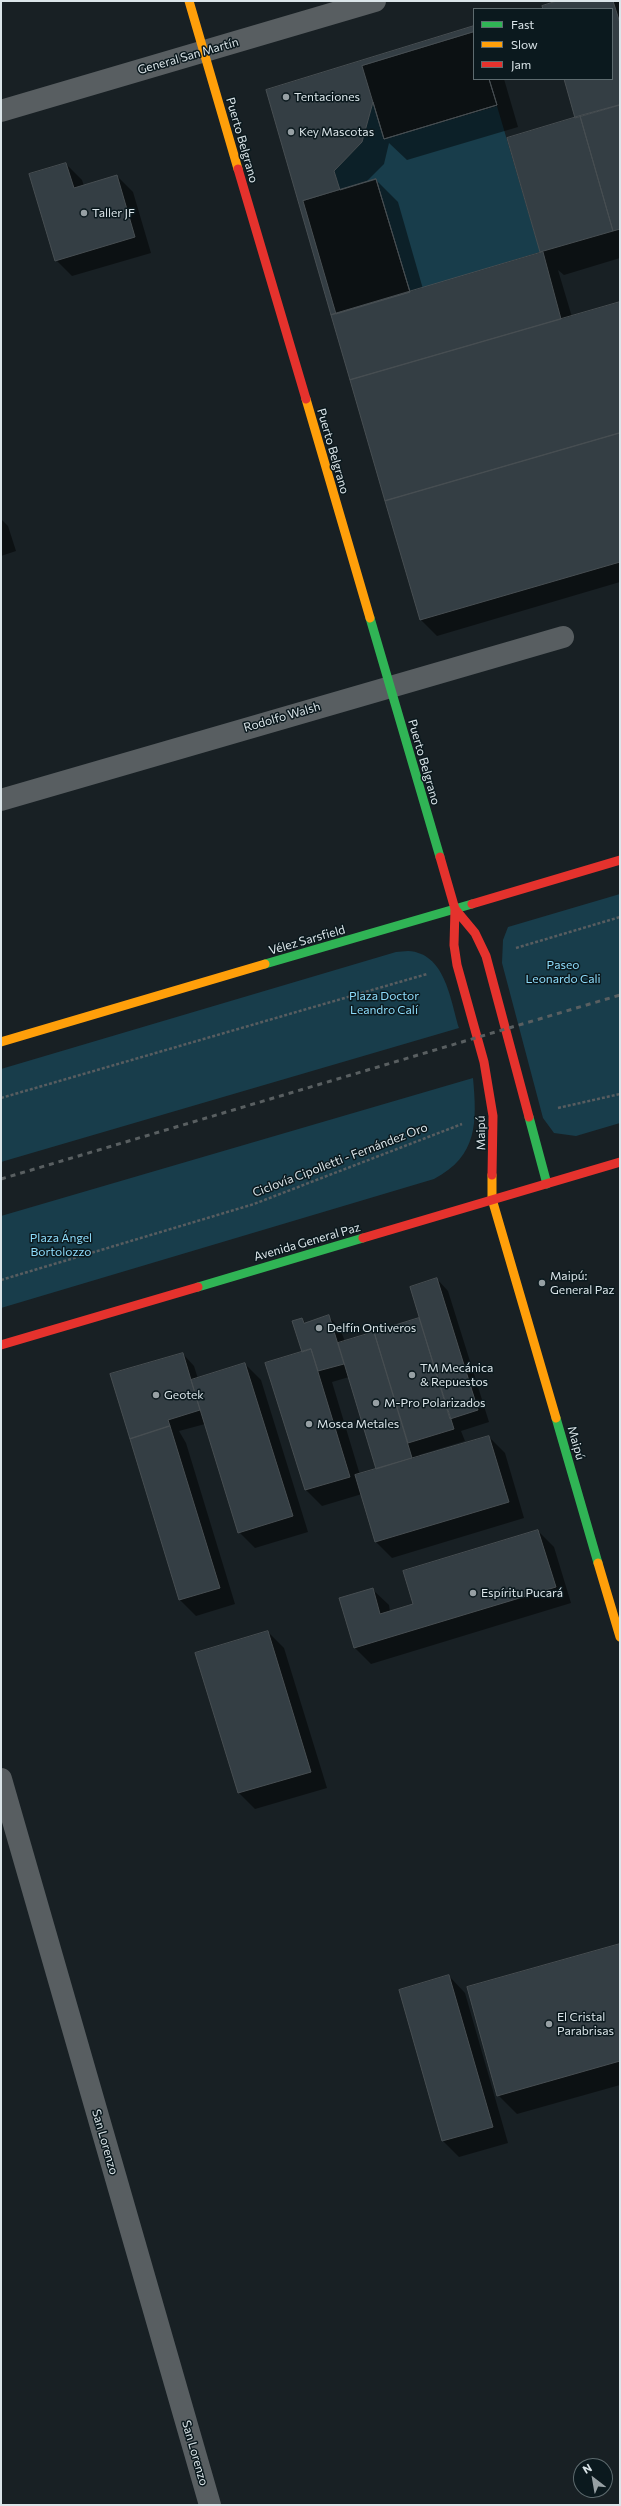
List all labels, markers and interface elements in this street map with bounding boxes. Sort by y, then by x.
legend [473,8,613,80]
text: Fast [511,17,534,31]
street label: General San Martín [136,35,240,77]
text: Slow [511,37,538,51]
text: Jam [511,57,531,71]
place label: Tentaciones [294,90,360,104]
marker: Tentaciones [281,92,291,102]
street label: Puerto Belgrano [223,96,261,184]
place label: Key Mascotas [299,125,374,139]
marker: Key Mascotas [286,127,296,137]
place label: Taller JF [92,206,135,220]
marker: Taller JF [79,208,89,218]
street label: Puerto Belgrano [314,407,352,495]
street label: Rodolfo Walsh [242,699,322,735]
street label: Puerto Belgrano [405,718,443,806]
street label: Vélez Sarsfield [267,922,347,958]
park label: Paseo Leonardo Cali [525,958,601,986]
park label: Plaza Doctor Leandro Calí [349,989,419,1017]
street label: Maipú [473,1116,489,1150]
street label: Ciclovía Cipolletti - Fernández Oro [250,1120,430,1200]
street label: Avenida General Paz [252,1220,362,1264]
park label: Plaza Ángel Bortolozzo [30,1231,92,1259]
place label: Maipú: General Paz [550,1269,614,1297]
marker: Maipú: General Paz [537,1278,547,1288]
place label: Delfín Ontiveros [327,1321,416,1335]
marker: Delfín Ontiveros [314,1323,324,1333]
place label: TM Mecánica & Repuestos [420,1361,493,1389]
marker: TM Mecánica & Repuestos [407,1370,417,1380]
place label: Geotek [164,1388,204,1402]
marker: Geotek [151,1390,161,1400]
place label: M-Pro Polarizados [384,1396,485,1410]
marker: M-Pro Polarizados [371,1398,381,1408]
place label: Mosca Metales [317,1417,399,1431]
marker: Mosca Metales [304,1419,314,1429]
street label: Maipú [564,1424,588,1462]
place label: Espíritu Pucará [481,1586,563,1600]
marker: Espíritu Pucará [468,1588,478,1598]
place label: El Cristal Parabrisas [557,2010,614,2038]
marker: El Cristal Parabrisas [544,2019,554,2029]
street label: San Lorenzo [89,2108,121,2176]
street label: San Lorenzo [179,2419,211,2487]
north arrow [573,2458,613,2498]
text: N [580,2460,594,2476]

